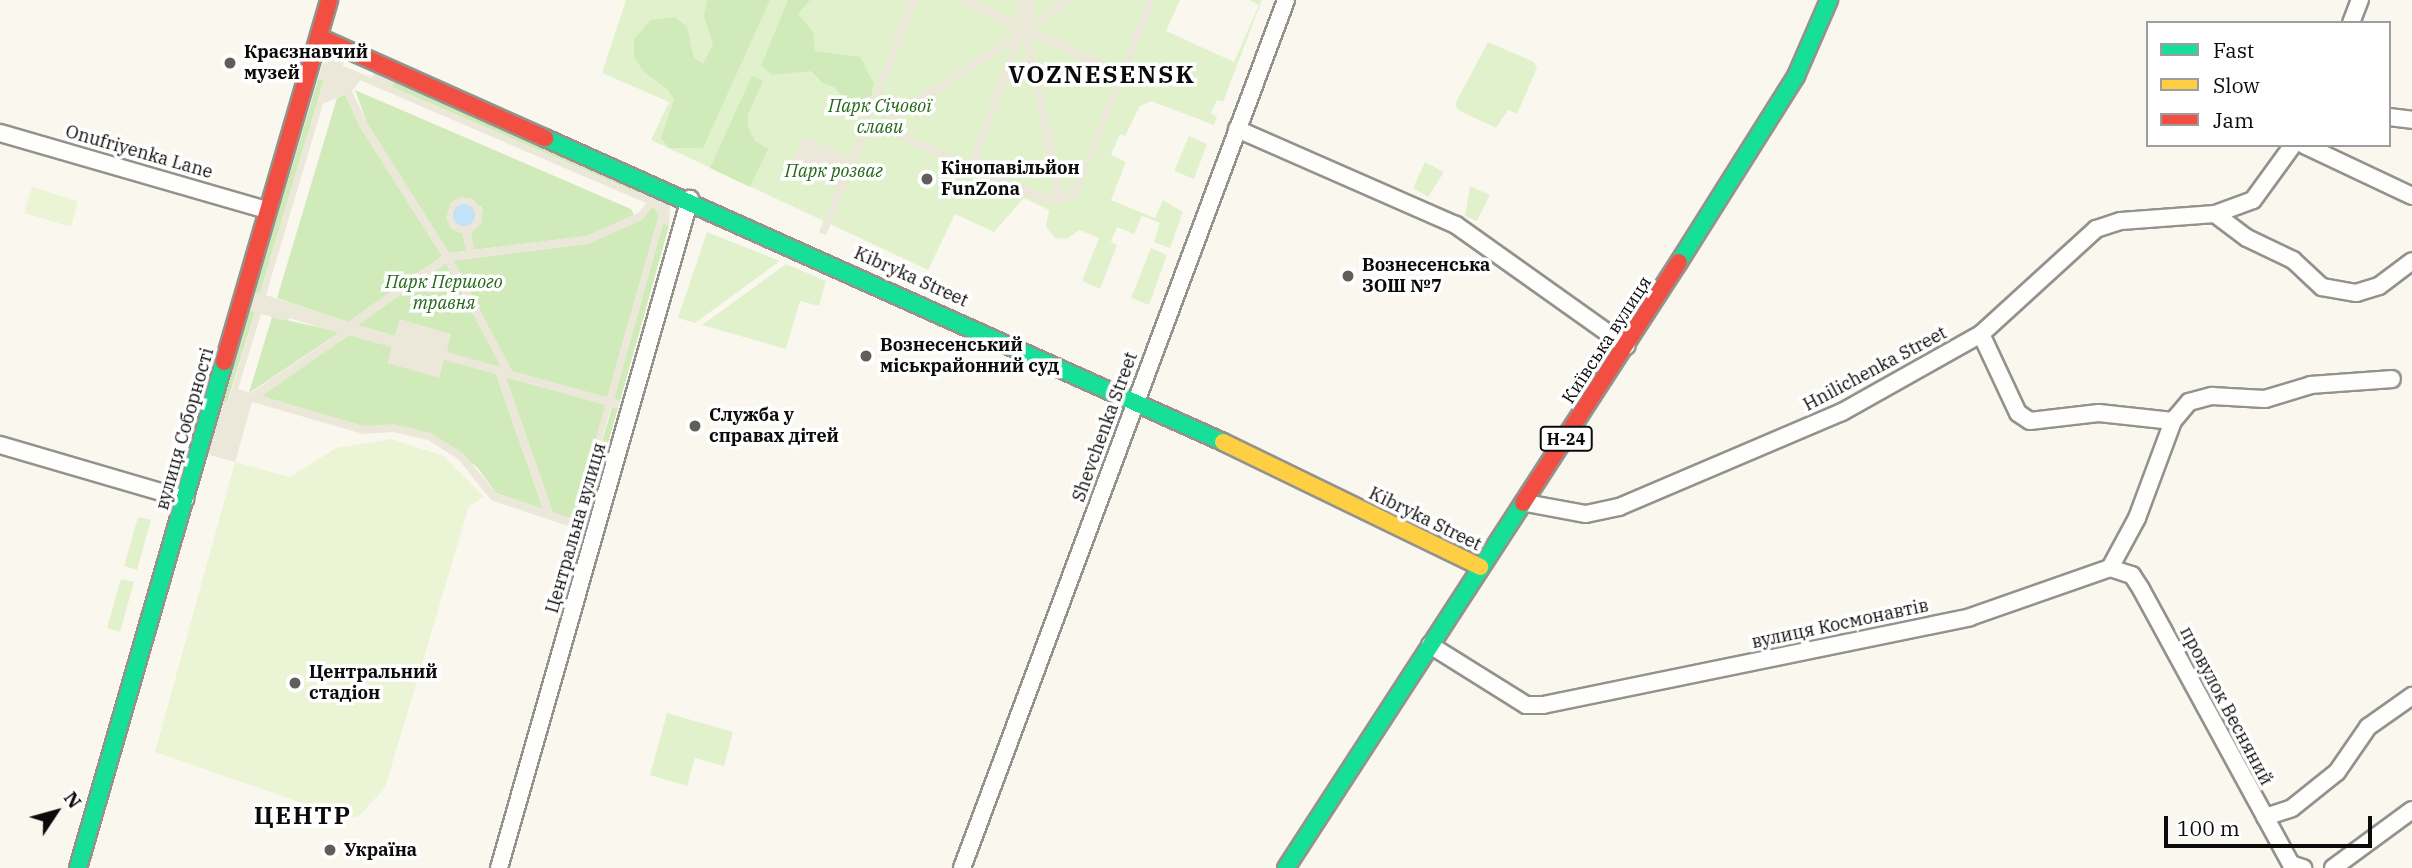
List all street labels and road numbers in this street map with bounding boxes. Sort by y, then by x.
street label: Onufriyenka Lane [63,121,215,183]
street label: Kibryka Street [851,242,971,312]
street label: Київська вулиця [1558,272,1656,408]
street label: Hnilichenka Street [1800,322,1950,416]
street label: вулиця Соборності [152,345,218,513]
street label: Shevchenka Street [1068,349,1142,505]
road number: Н-24 [1538,426,1594,452]
street label: Центральна вулиця [541,440,611,616]
street label: Kibryka Street [1365,482,1485,556]
street label: вулиця Космонавтів [1750,595,1930,653]
street label: провулок Весняний [2175,623,2277,789]

